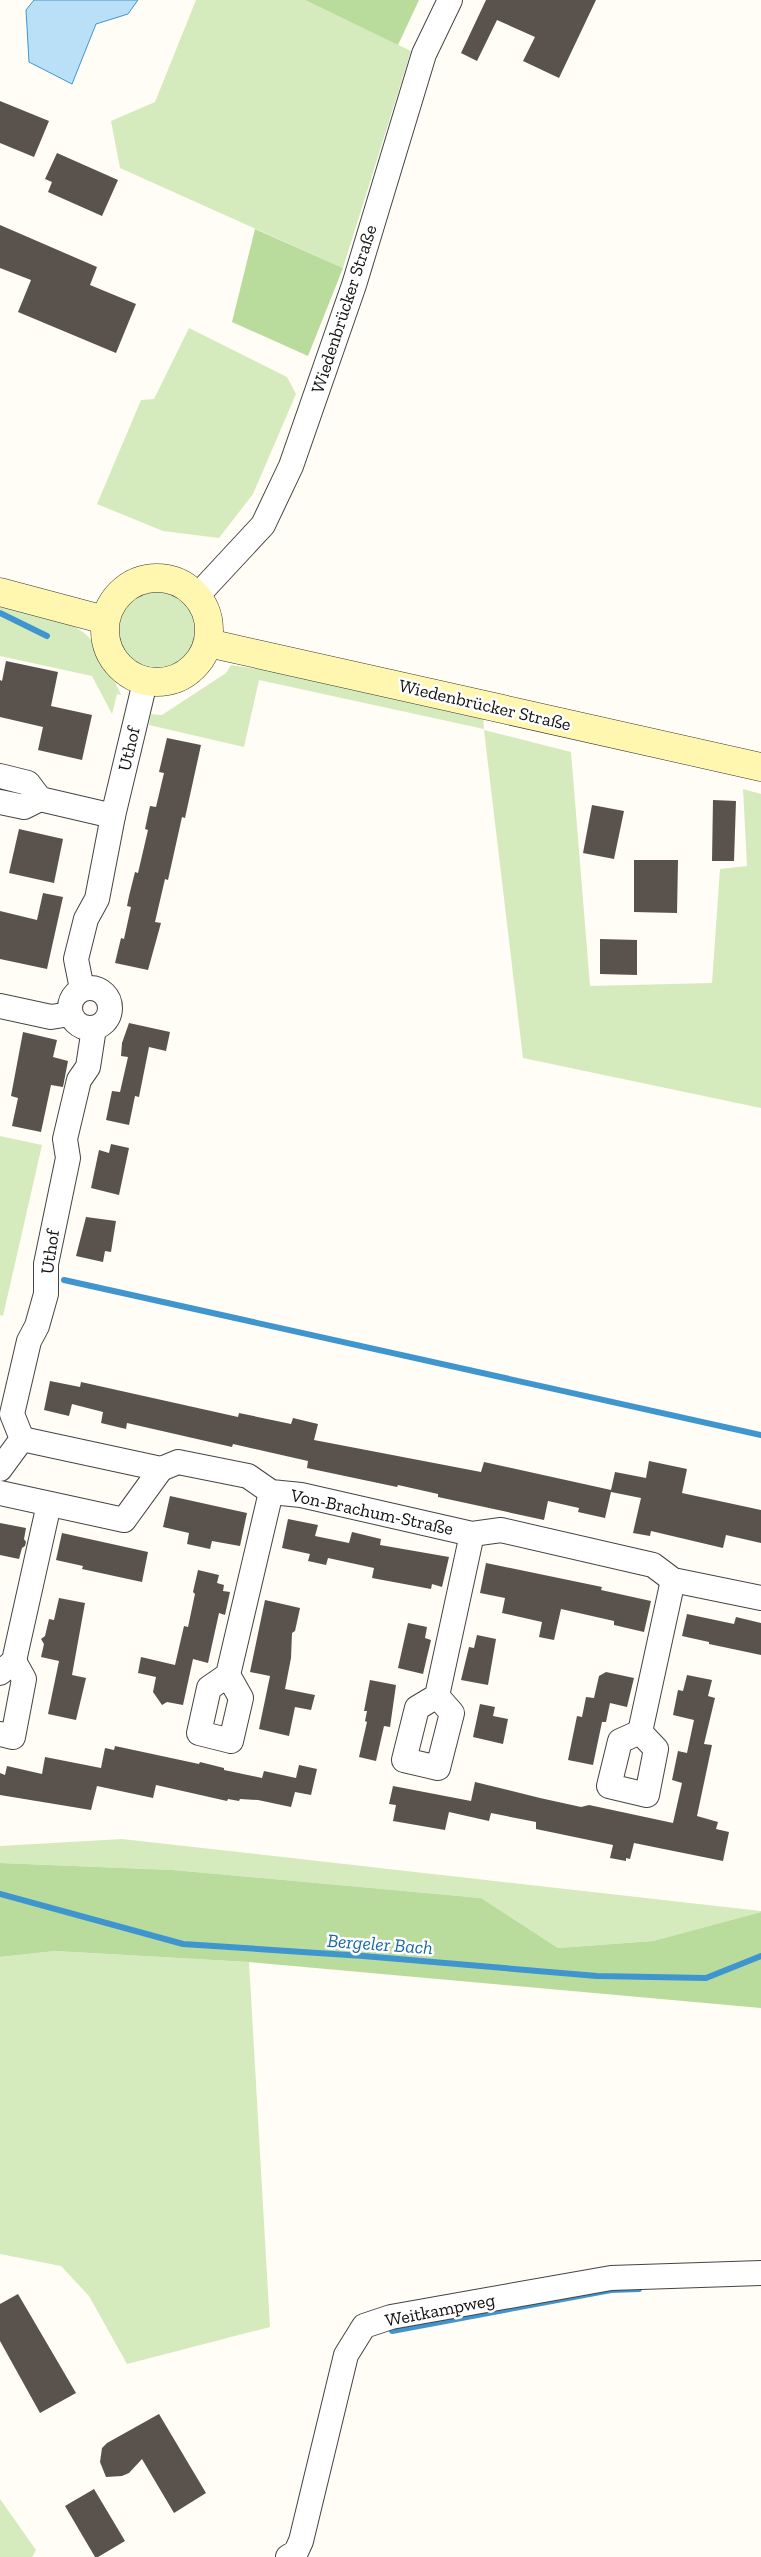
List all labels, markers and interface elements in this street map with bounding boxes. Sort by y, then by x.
street label: Wiedenbrücker Straße [306,222,382,396]
street label: Wiedenbrücker Straße [397,675,573,735]
street label: Uthof [113,724,145,773]
street label: Uthof [36,1227,64,1276]
street label: Von-Brachum-Straße [288,1484,455,1540]
water label: Bergeler Bach [326,1929,434,1959]
street label: Weitkampweg [383,2289,497,2331]

